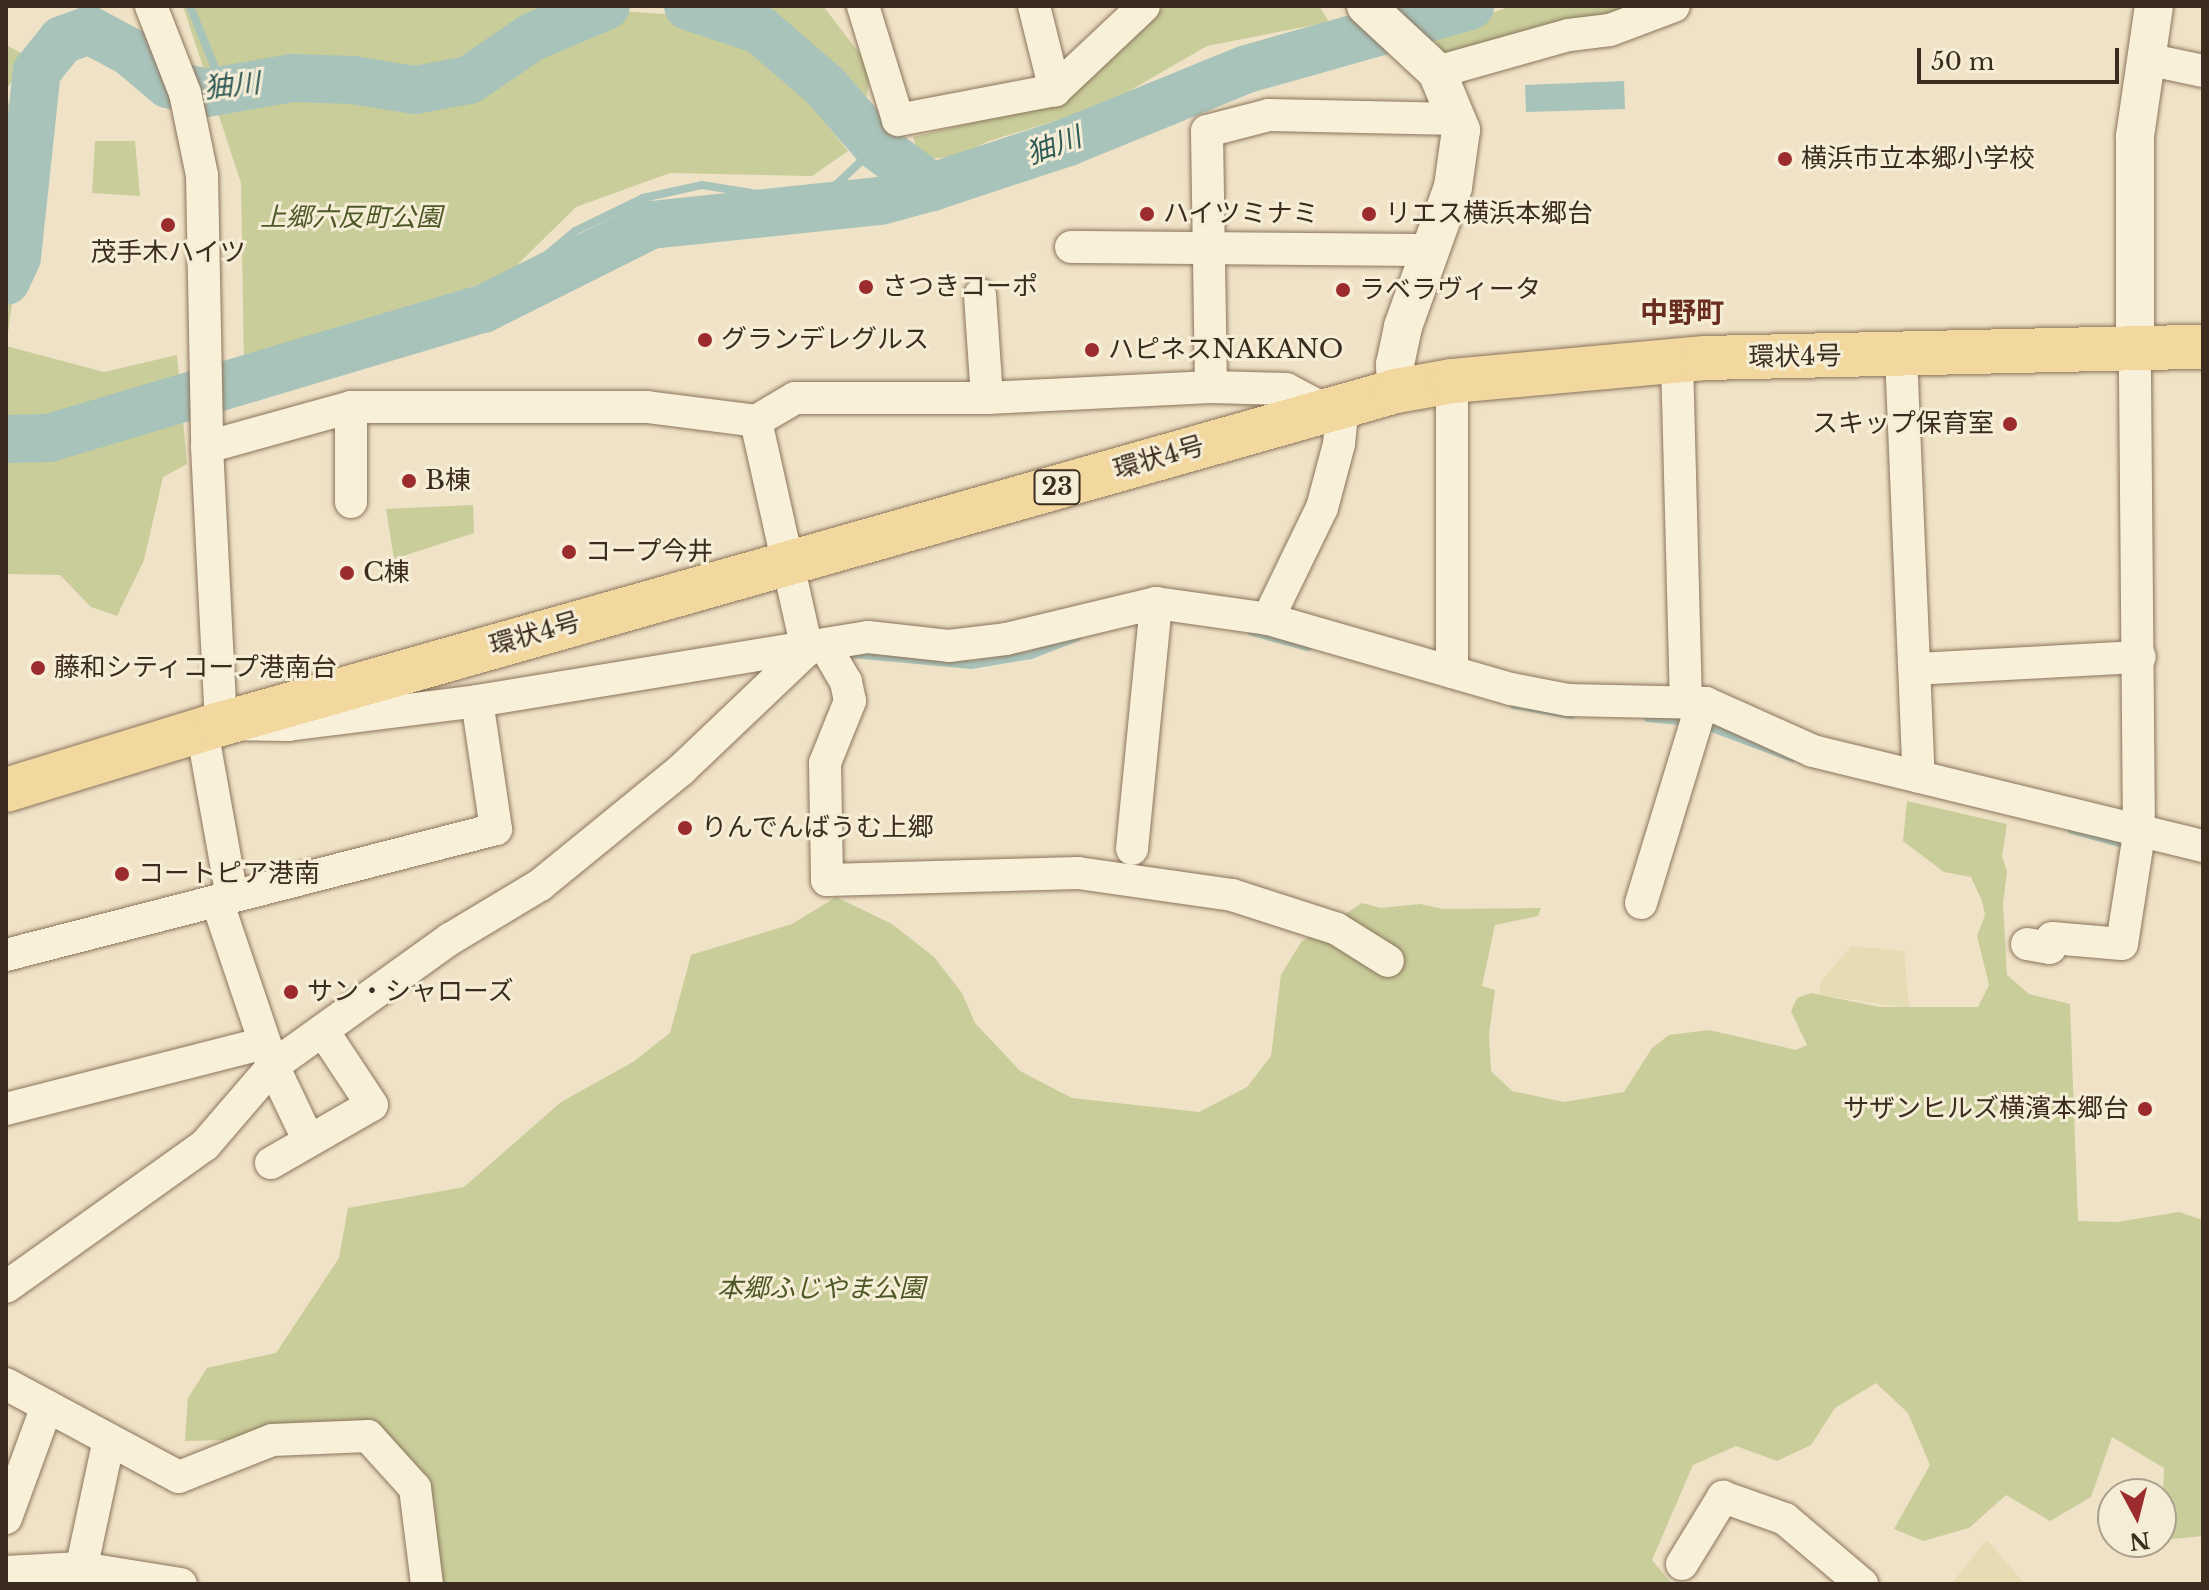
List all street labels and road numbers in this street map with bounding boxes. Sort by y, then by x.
street label: 環状4号 [1748,341,1842,373]
street label: 環状4号 [1110,430,1208,486]
road number: 23 [1033,467,1081,507]
street label: 環状4号 [486,606,584,662]

